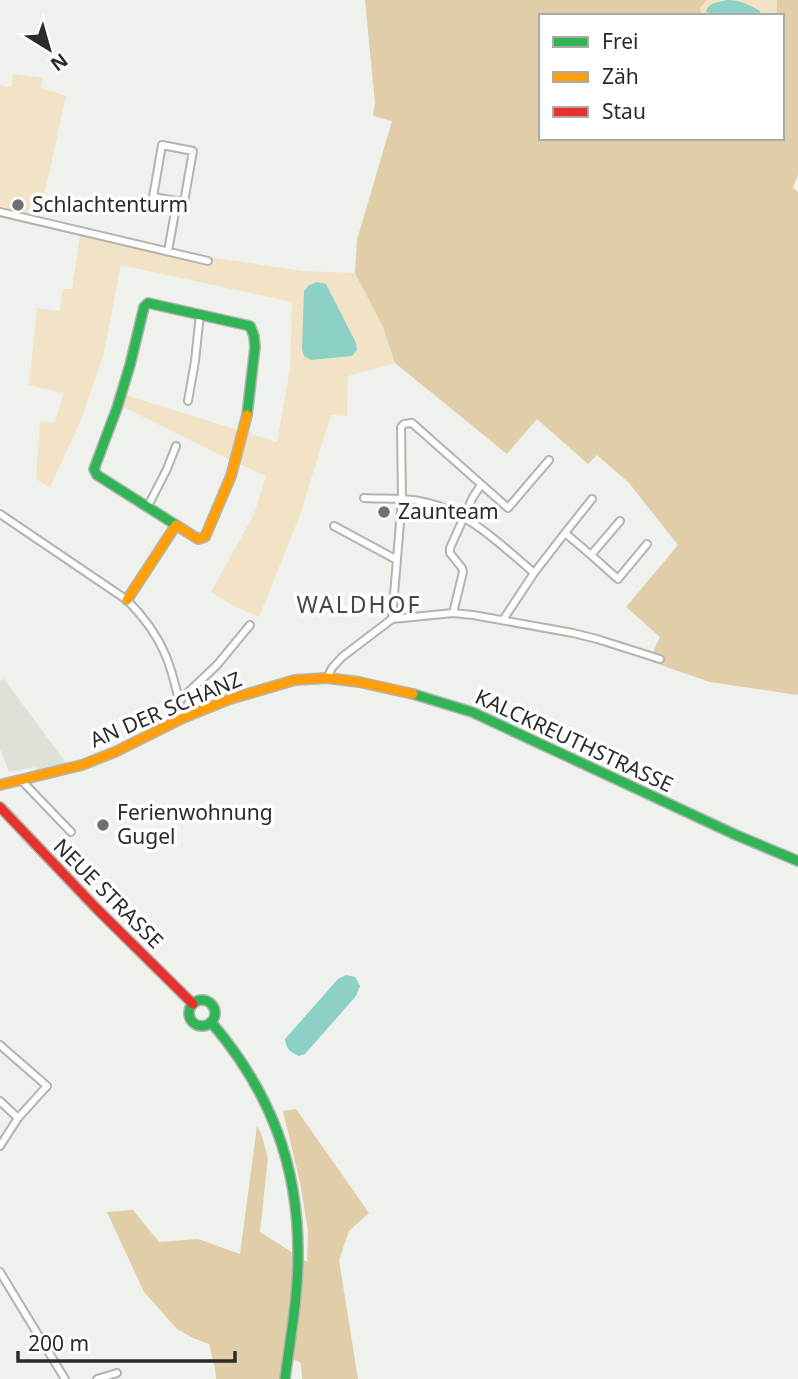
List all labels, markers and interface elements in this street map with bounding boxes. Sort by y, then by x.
north arrow [14,14,84,84]
legend [539,14,784,140]
text: Frei [602,27,638,55]
text: N [45,48,73,78]
text: Zäh [602,62,639,90]
text: Stau [602,97,646,125]
place label: Schlachtenturm [32,190,188,218]
marker: Schlachtenturm [10,197,26,213]
place label: Zaunteam [398,497,499,525]
marker: Zaunteam [376,504,392,520]
district label: WALDHOF [297,588,421,620]
street label: AN DER SCHANZ [86,665,246,754]
street label: KALCKREUTHSTRASSE [471,682,678,798]
place label: Ferienwohnung Gugel [117,798,273,850]
marker: Ferienwohnung Gugel [95,817,111,833]
street label: NEUE STRASSE [48,832,170,954]
scale bar [18,1320,234,1364]
text: 200 m [28,1329,89,1357]

